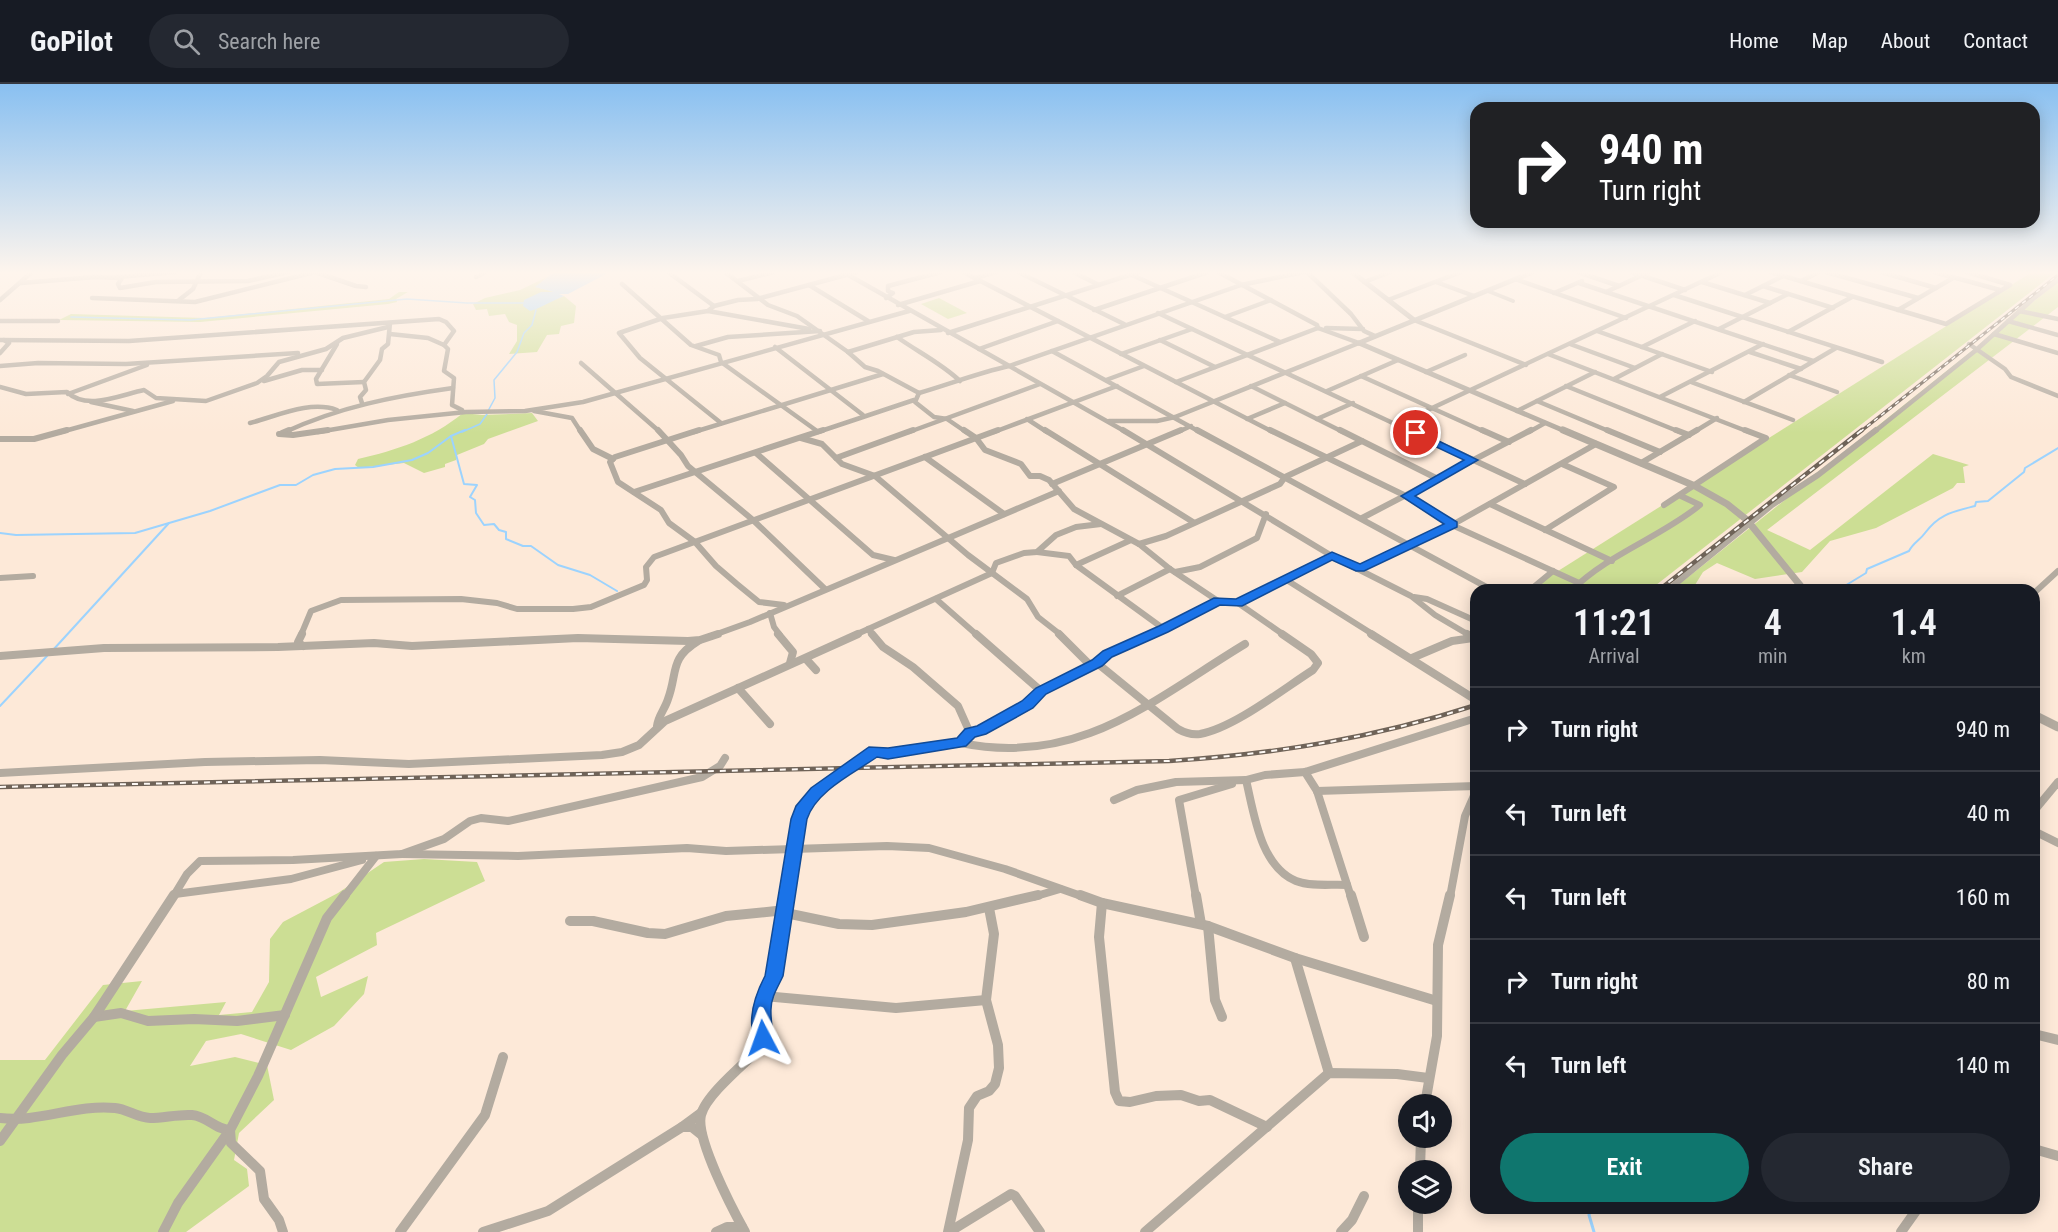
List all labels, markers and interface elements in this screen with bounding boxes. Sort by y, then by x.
search box [149,14,569,68]
text: GoPilot [30,25,113,58]
icon: search [170,25,203,58]
text: Search here [218,29,320,54]
text: Home [1729,29,1779,53]
text: Map [1812,29,1848,53]
text: About [1881,29,1930,53]
text: Contact [1963,29,2028,53]
text: 940 m [1599,125,1704,174]
icon: right [1500,126,1578,204]
text: Turn right [1599,175,1701,207]
pin [1390,407,1441,458]
icon: arrive [1399,416,1432,449]
text: 11:21 [1573,602,1655,644]
text: 4 [1764,602,1782,644]
text: 1.4 [1890,602,1937,644]
text: Arrival [1589,644,1639,668]
text: min [1758,644,1787,668]
text: km [1902,644,1926,668]
icon: right [1500,713,1533,746]
text: Turn right [1551,717,1638,742]
text: 940 m [1956,717,2010,742]
icon: left [1500,797,1533,830]
text: Turn left [1551,801,1626,826]
text: 40 m [1967,801,2010,826]
icon: left [1500,881,1533,914]
text: Turn left [1551,885,1626,910]
text: 160 m [1956,885,2010,910]
icon: right [1500,965,1533,998]
text: Turn right [1551,969,1638,994]
text: 80 m [1967,969,2010,994]
position arrow [731,1006,795,1070]
icon: left [1500,1049,1533,1082]
text: Turn left [1551,1053,1626,1078]
text: 140 m [1956,1053,2010,1078]
map controls [1398,1094,1452,1214]
button: sound [1398,1094,1452,1148]
button: Exit [1500,1133,1749,1202]
button: Share [1761,1133,2010,1202]
button: layers [1398,1160,1452,1214]

